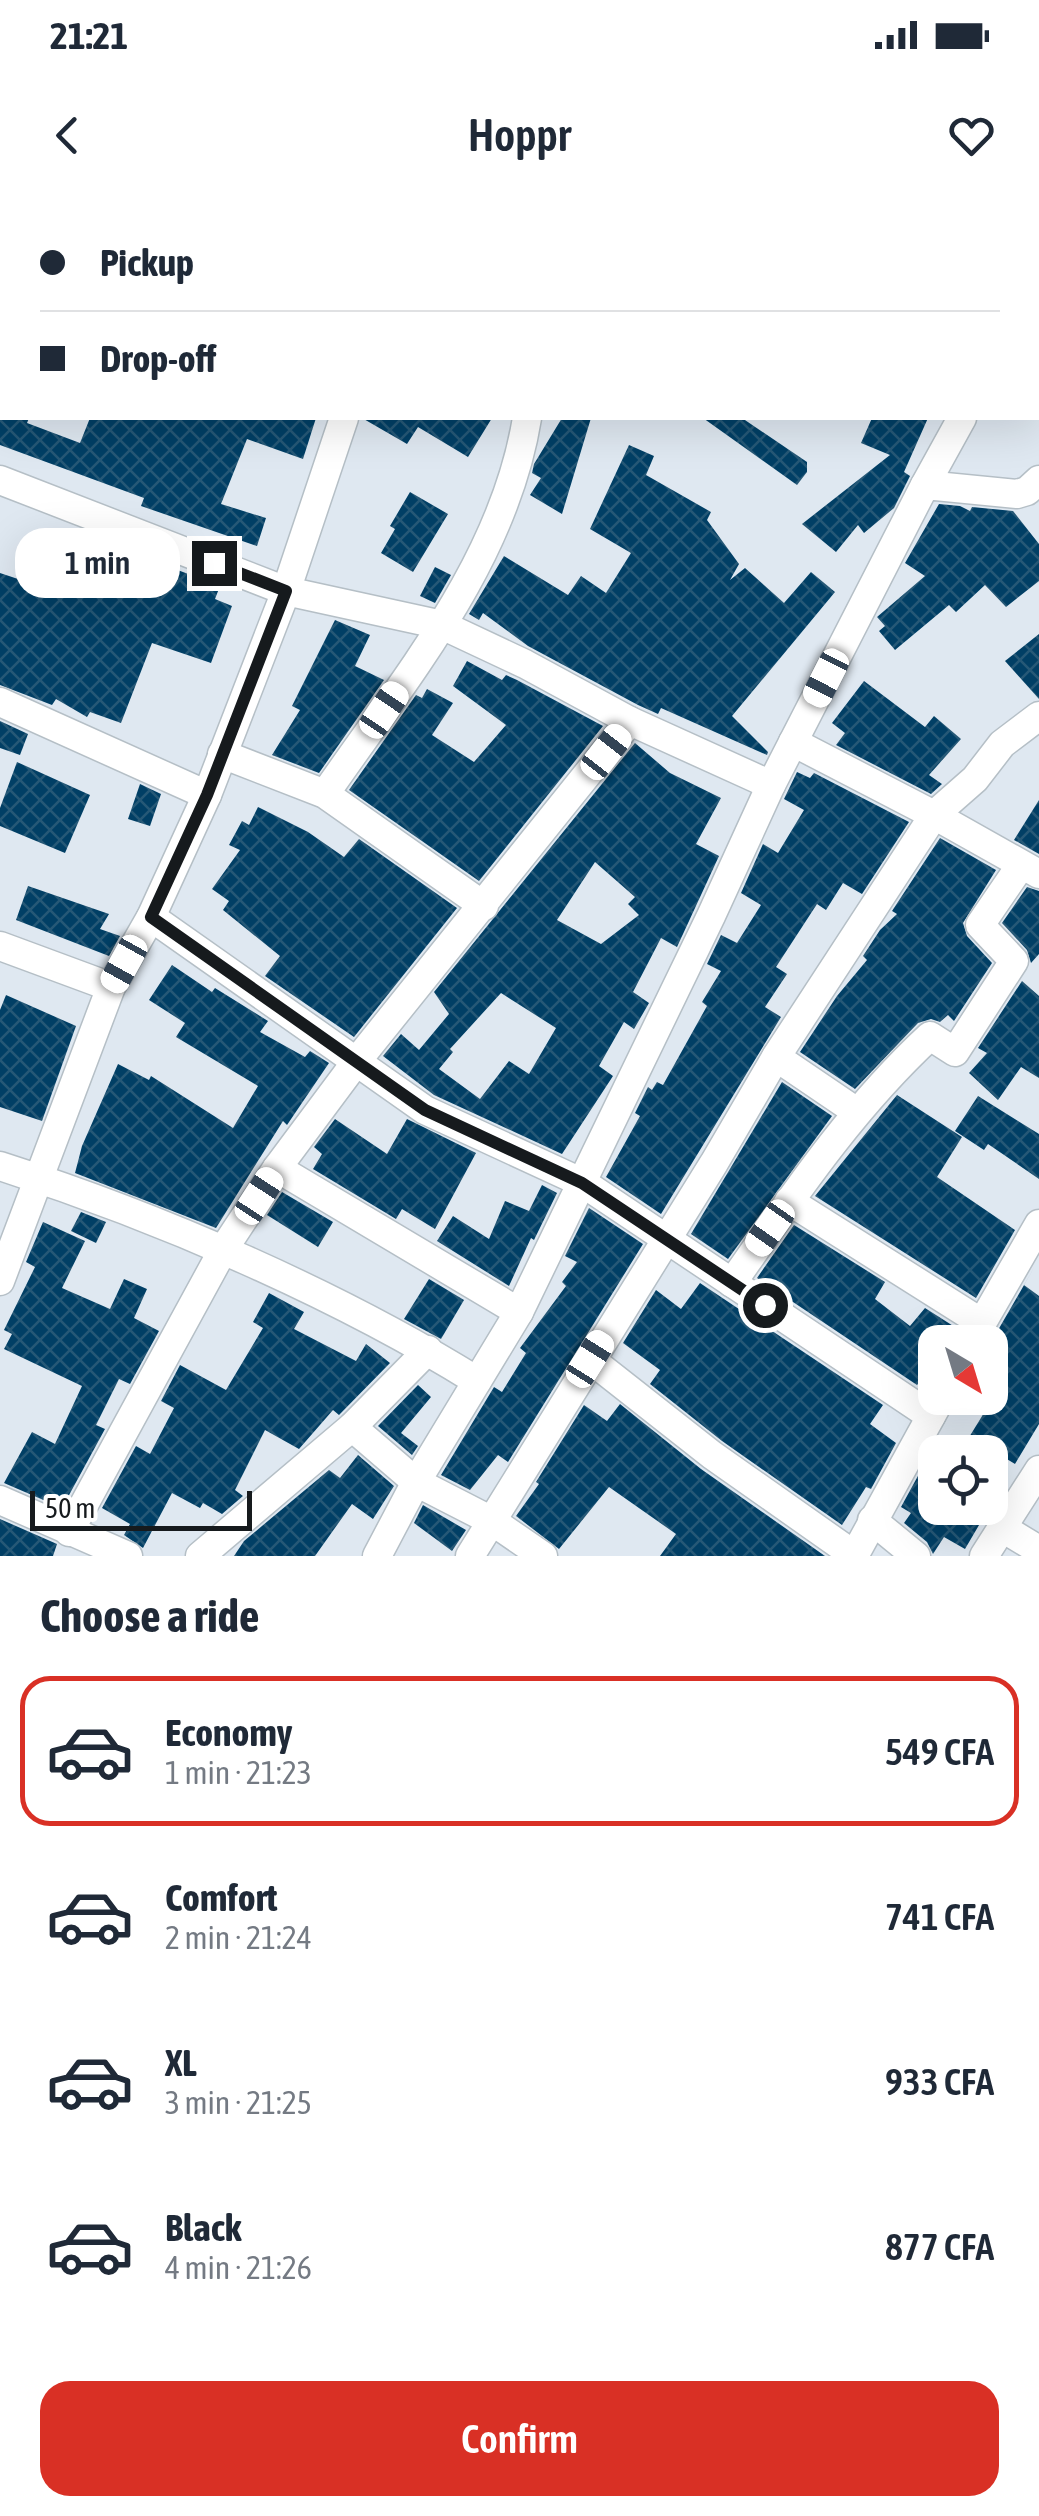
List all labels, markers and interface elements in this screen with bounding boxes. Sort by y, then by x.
text: 21:21 [50,14,128,57]
icon: back [40,108,95,163]
icon: heart [944,108,999,163]
text: Hoppr [468,109,571,161]
text: Pickup [100,241,194,284]
text: Drop-off [100,337,216,380]
callout: 1 min [14,528,179,598]
route end [192,541,237,586]
text: 1 min [65,544,130,581]
car [799,644,853,712]
car [355,677,413,743]
car [576,719,636,785]
car [96,930,152,998]
car [230,1163,288,1229]
car [741,1195,799,1261]
route start [743,1283,788,1328]
north arrow [918,1325,1008,1415]
map controls [918,1325,1008,1525]
car [561,1326,619,1392]
button: locate [918,1435,1008,1525]
scale bar [30,1486,252,1530]
text: 50 m [45,1492,95,1524]
text: Choose a ride [40,1590,259,1642]
icon: car [45,1706,135,1796]
text: Economy [165,1711,292,1754]
text: 549 CFA [885,1730,994,1773]
text: 1 min · 21:23 [165,1754,312,1791]
icon: car [45,1871,135,1961]
text: Comfort [165,1876,277,1919]
text: 741 CFA [885,1895,994,1938]
text: 2 min · 21:24 [165,1919,312,1956]
icon: car [45,2036,135,2126]
text: XL [165,2041,197,2084]
text: 933 CFA [885,2060,994,2103]
text: 3 min · 21:25 [165,2084,312,2121]
icon: car [45,2201,135,2291]
text: Black [165,2206,242,2249]
text: 877 CFA [885,2225,994,2268]
text: 4 min · 21:26 [165,2249,312,2286]
button: Confirm [40,2381,999,2496]

